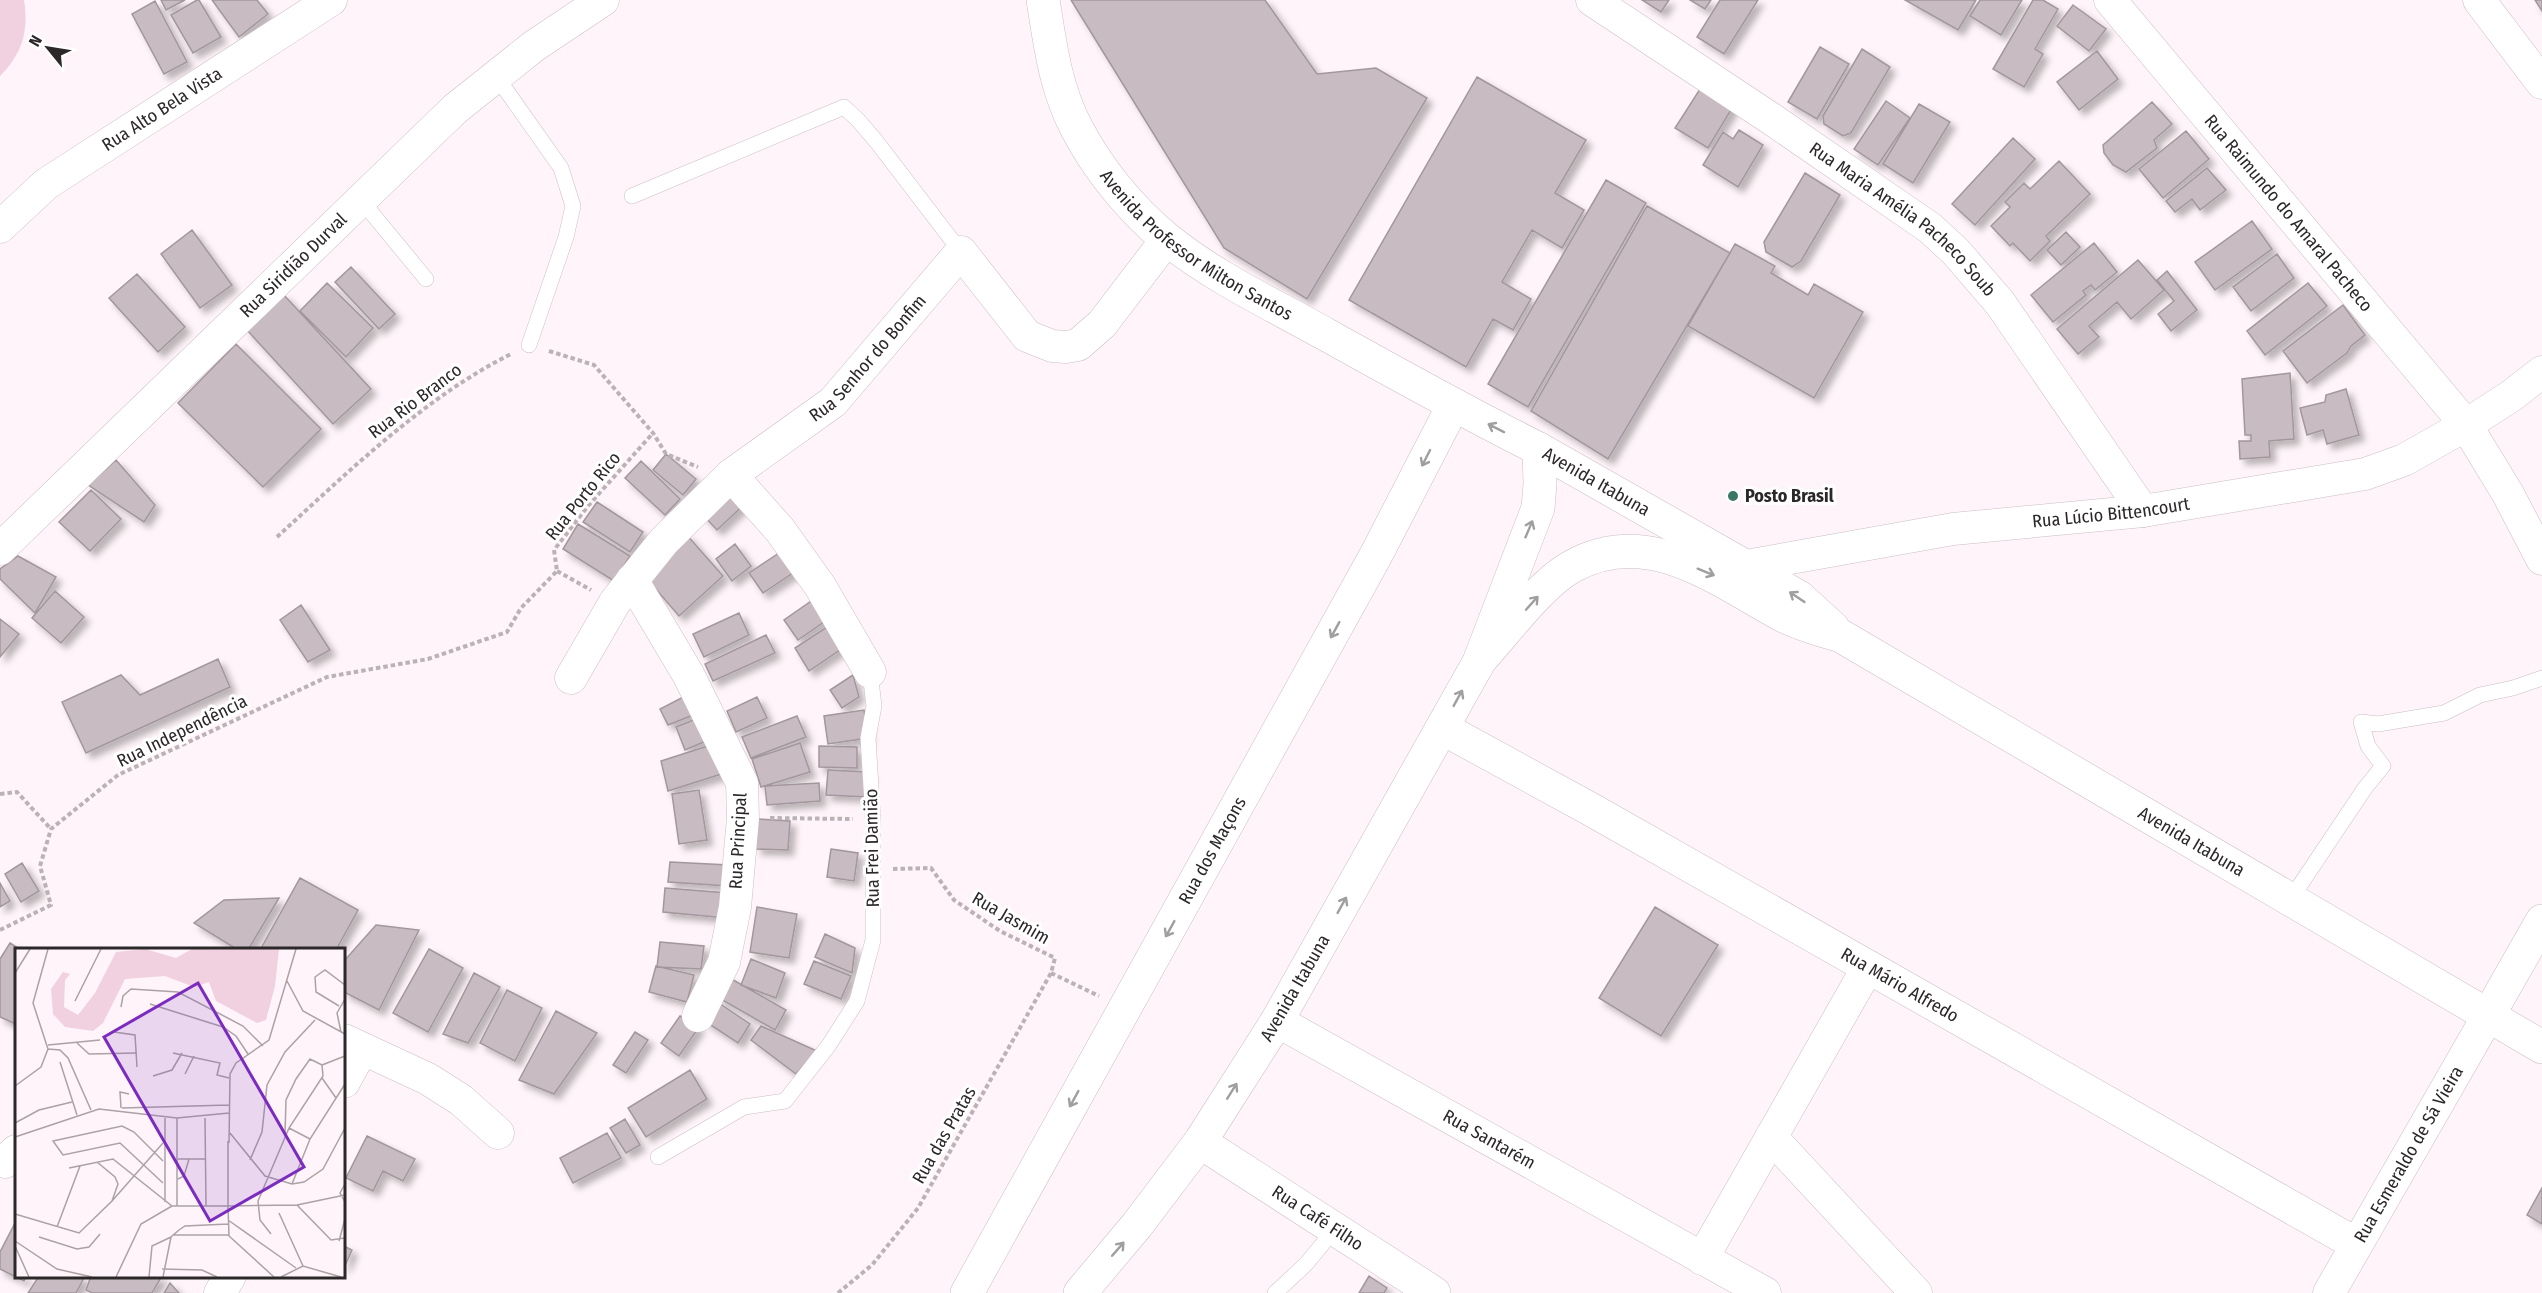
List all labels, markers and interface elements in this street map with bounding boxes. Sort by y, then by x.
north arrow [18,18,78,78]
text: N [25,32,46,50]
street label: Rua Alto Bela Vista [98,62,226,156]
street label: Rua Raimundo do Amaral Pacheco [2200,110,2377,316]
street label: Rua Maria Amélia Pacheco Soub [1805,137,2000,301]
street label: Avenida Professor Milton Santos [1095,166,1296,325]
street label: Rua Siridião Durval [235,208,352,322]
street label: Rua Senhor do Bonfim [805,290,931,427]
street label: Rua Rio Branco [364,359,466,443]
one-way arrow [1487,421,1505,433]
street label: Avenida Itabuna [1539,442,1654,521]
street label: Rua Porto Rico [541,447,625,545]
one-way arrow [1420,448,1432,466]
place label: Posto Brasil [1745,485,1834,507]
marker: Posto Brasil [1726,489,1740,503]
street label: Rua Lúcio Bittencourt [2031,492,2191,532]
one-way arrow [1524,520,1535,538]
one-way arrow [1697,567,1715,578]
one-way arrow [1789,590,1806,603]
one-way arrow [1525,595,1539,610]
one-way arrow [1329,621,1341,638]
street label: Rua Independência [113,690,251,772]
one-way arrow [1453,690,1464,708]
street label: Rua Frei Damião [860,788,884,908]
street label: Rua Principal [724,792,752,890]
street label: Rua dos Maçons [1174,793,1251,908]
street label: Avenida Itabuna [2134,802,2249,881]
street label: Rua Jasmim [968,887,1054,949]
one-way arrow [1336,897,1348,914]
one-way arrow [1164,920,1175,938]
street label: Avenida Itabuna [1256,931,1335,1045]
street label: Rua Mário Alfredo [1837,943,1963,1027]
inset map [15,948,345,1278]
street label: Rua Esmeraldo de Sá Vieira [2349,1062,2468,1246]
street label: Rua das Pratas [907,1082,981,1187]
one-way arrow [1227,1083,1239,1100]
one-way arrow [1068,1090,1080,1107]
street label: Rua Santarém [1439,1105,1539,1174]
street label: Rua Café Filho [1268,1180,1367,1255]
one-way arrow [1111,1242,1125,1257]

